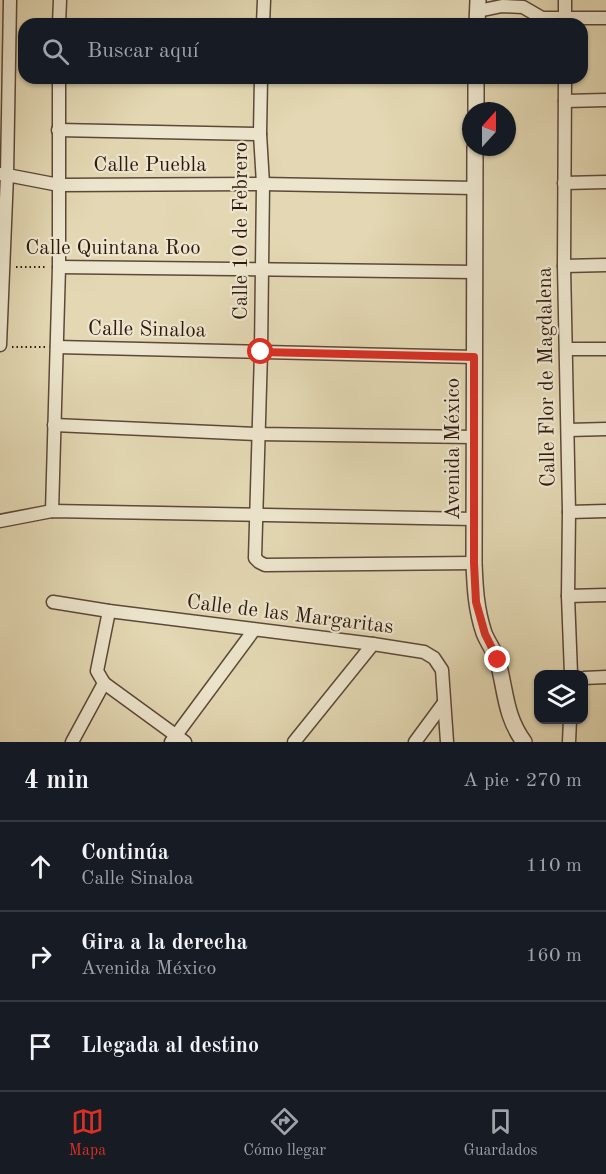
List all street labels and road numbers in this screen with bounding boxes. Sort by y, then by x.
street label: Calle 10 de Febrero [231,142,252,320]
street label: Calle Puebla [93,155,207,176]
street label: Calle Quintana Roo [25,238,201,259]
street label: Calle Flor de Magdalena [535,267,559,487]
street label: Calle Sinaloa [88,318,206,342]
street label: Avenida México [443,378,464,520]
street label: Calle de las Margaritas [185,592,395,638]

